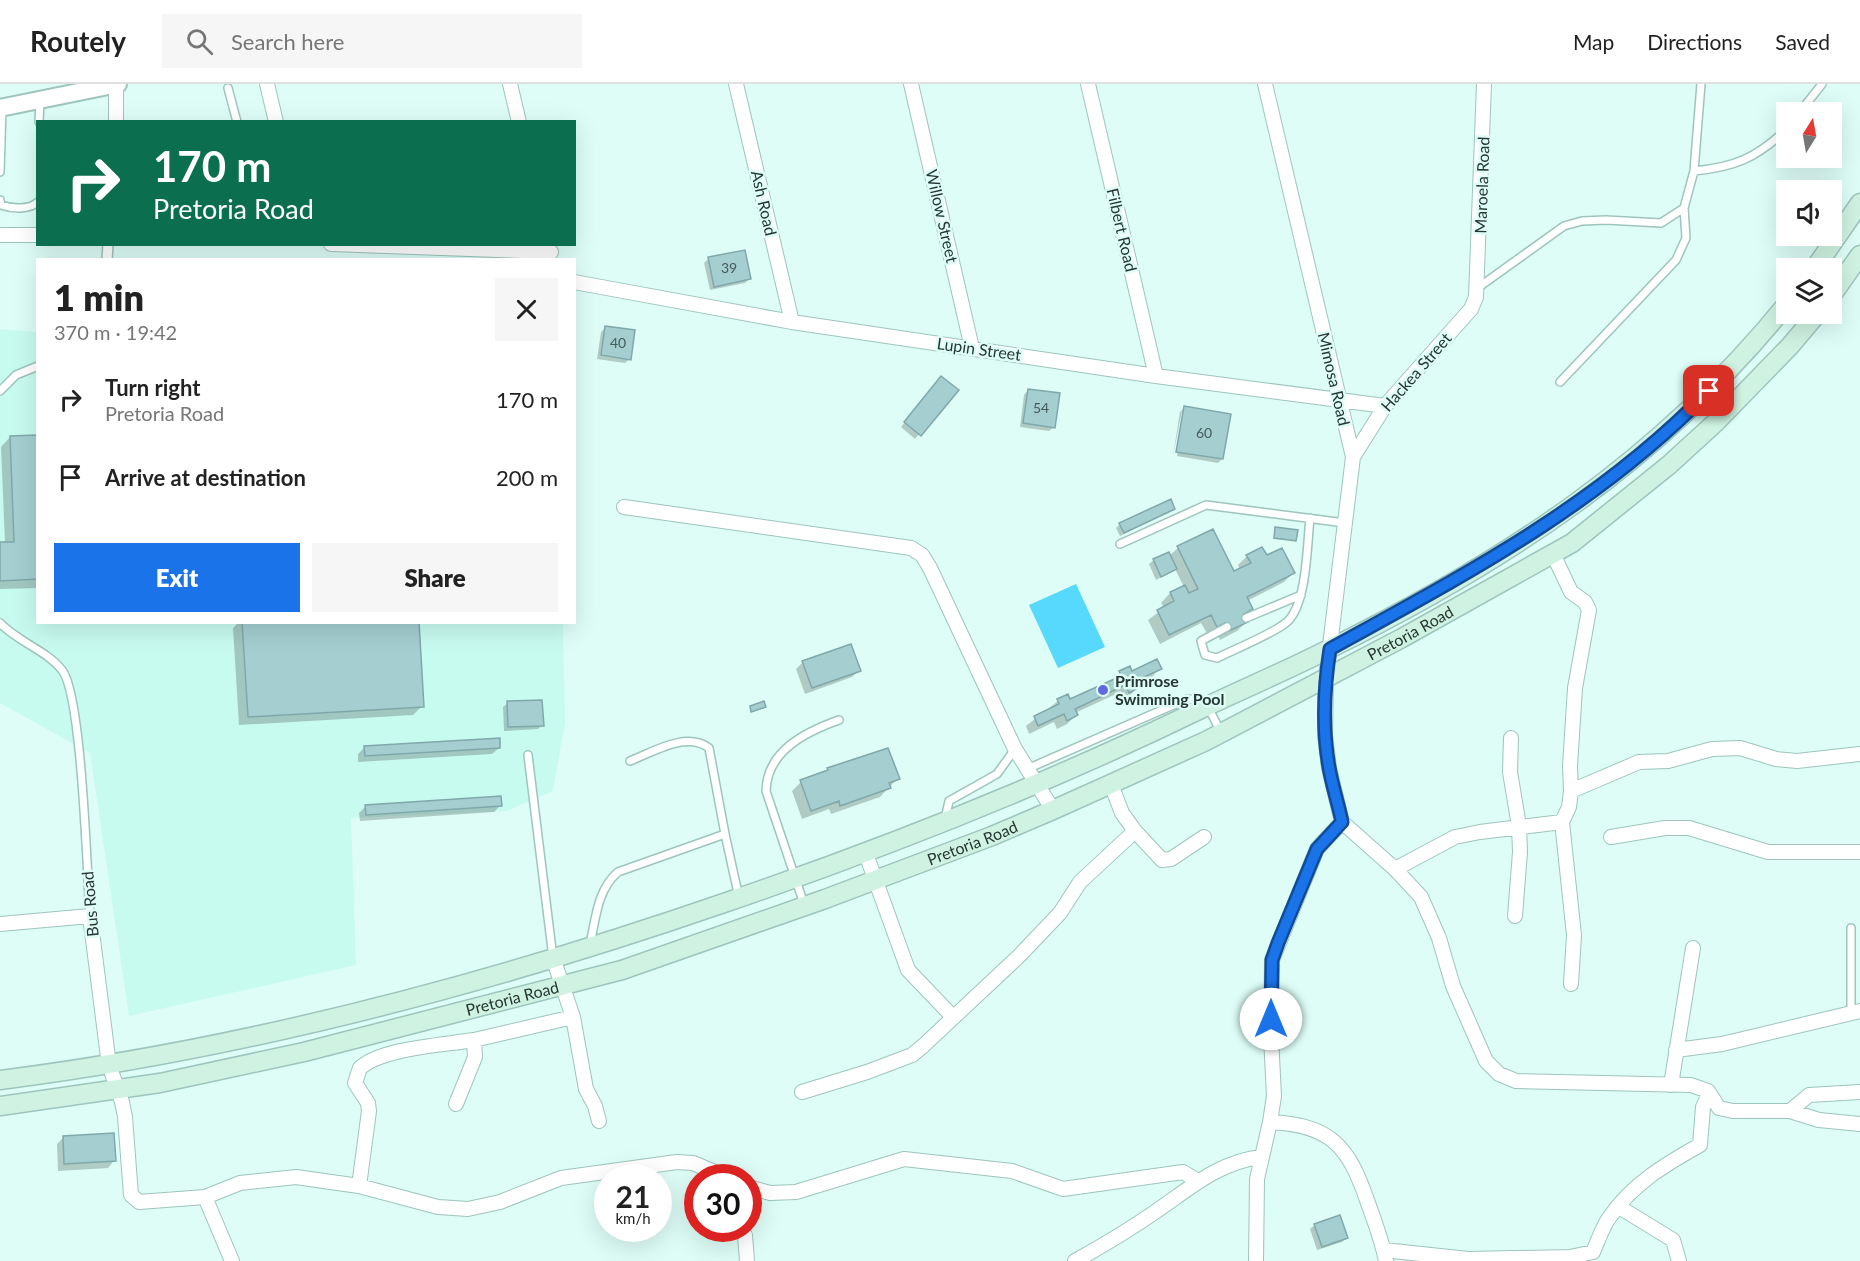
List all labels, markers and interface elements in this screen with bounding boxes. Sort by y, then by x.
search box [162,14,582,68]
text: Routely [30,24,126,58]
icon: search [183,25,216,58]
text: Search here [231,28,344,55]
text: Map [1573,29,1614,54]
text: Directions [1647,29,1742,54]
text: Saved [1775,29,1830,54]
north arrow [1776,102,1842,168]
map controls [1776,102,1842,324]
street label: Maroela Road [1470,136,1493,234]
text: 170 m [153,141,271,191]
icon: right [54,144,132,222]
street label: Willow Street [923,167,963,265]
street label: Ash Road [748,168,781,237]
button: sound [1776,180,1842,246]
street label: Filbert Road [1104,186,1141,274]
text: Pretoria Road [153,192,314,225]
button: layers [1776,258,1842,324]
house number: 39 [721,259,737,276]
text: 1 min [54,275,144,319]
button: close [495,278,558,341]
text: 370 m · 19:42 [54,320,177,344]
street label: Hackea Street [1376,328,1455,415]
street label: Mimosa Road [1315,330,1354,427]
street label: Lupin Street [936,333,1023,364]
house number: 40 [610,334,626,351]
pin [1683,365,1734,416]
text: Turn right [105,374,200,401]
icon: arrive [1692,374,1725,407]
icon: right [54,383,87,416]
text: 170 m [496,386,558,413]
house number: 54 [1033,399,1049,416]
text: Pretoria Road [105,401,224,425]
house number: 60 [1196,424,1212,441]
icon: arrive [54,461,87,494]
text: Arrive at destination [105,464,306,491]
text: 200 m [496,464,558,491]
button: Exit [54,543,300,612]
button: Share [312,543,558,612]
street label: Pretoria Road [1364,601,1456,664]
place label: Primrose Swimming Pool [1115,671,1225,708]
marker: Primrose Swimming Pool [1096,683,1110,697]
street label: Pretoria Road [924,816,1020,869]
street label: Bus Road [77,871,102,938]
street label: Pretoria Road [464,977,561,1019]
position arrow [1239,987,1303,1051]
speed limit sign: 30 [684,1164,762,1242]
text: 21 [616,1178,650,1214]
text: km/h [615,1209,651,1227]

